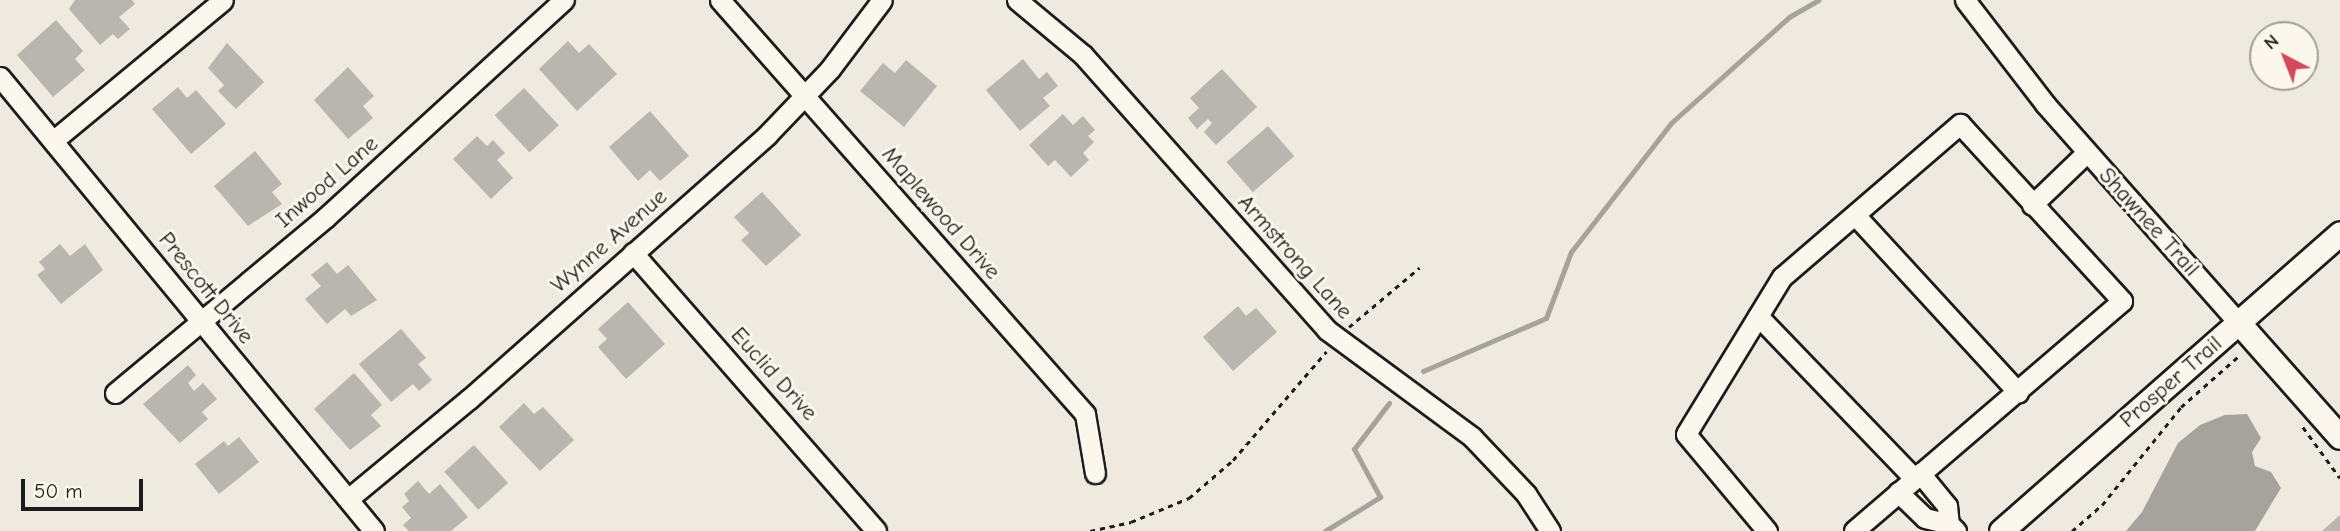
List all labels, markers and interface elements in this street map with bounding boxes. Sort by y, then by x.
north arrow [2249,21,2319,91]
text: N [2259,30,2283,54]
street label: Inwood Lane [270,130,384,234]
street label: Maplewood Drive [876,141,1006,285]
street label: Shawnee Trail [2093,162,2205,282]
street label: Wynne Avenue [545,183,673,299]
street label: Armstrong Lane [1232,189,1358,325]
street label: Prescott Drive [152,226,260,350]
street label: Euclid Drive [725,322,823,426]
street label: Prosper Trail [2114,330,2228,434]
scale bar [24,464,147,508]
text: 50 m [34,479,83,503]

